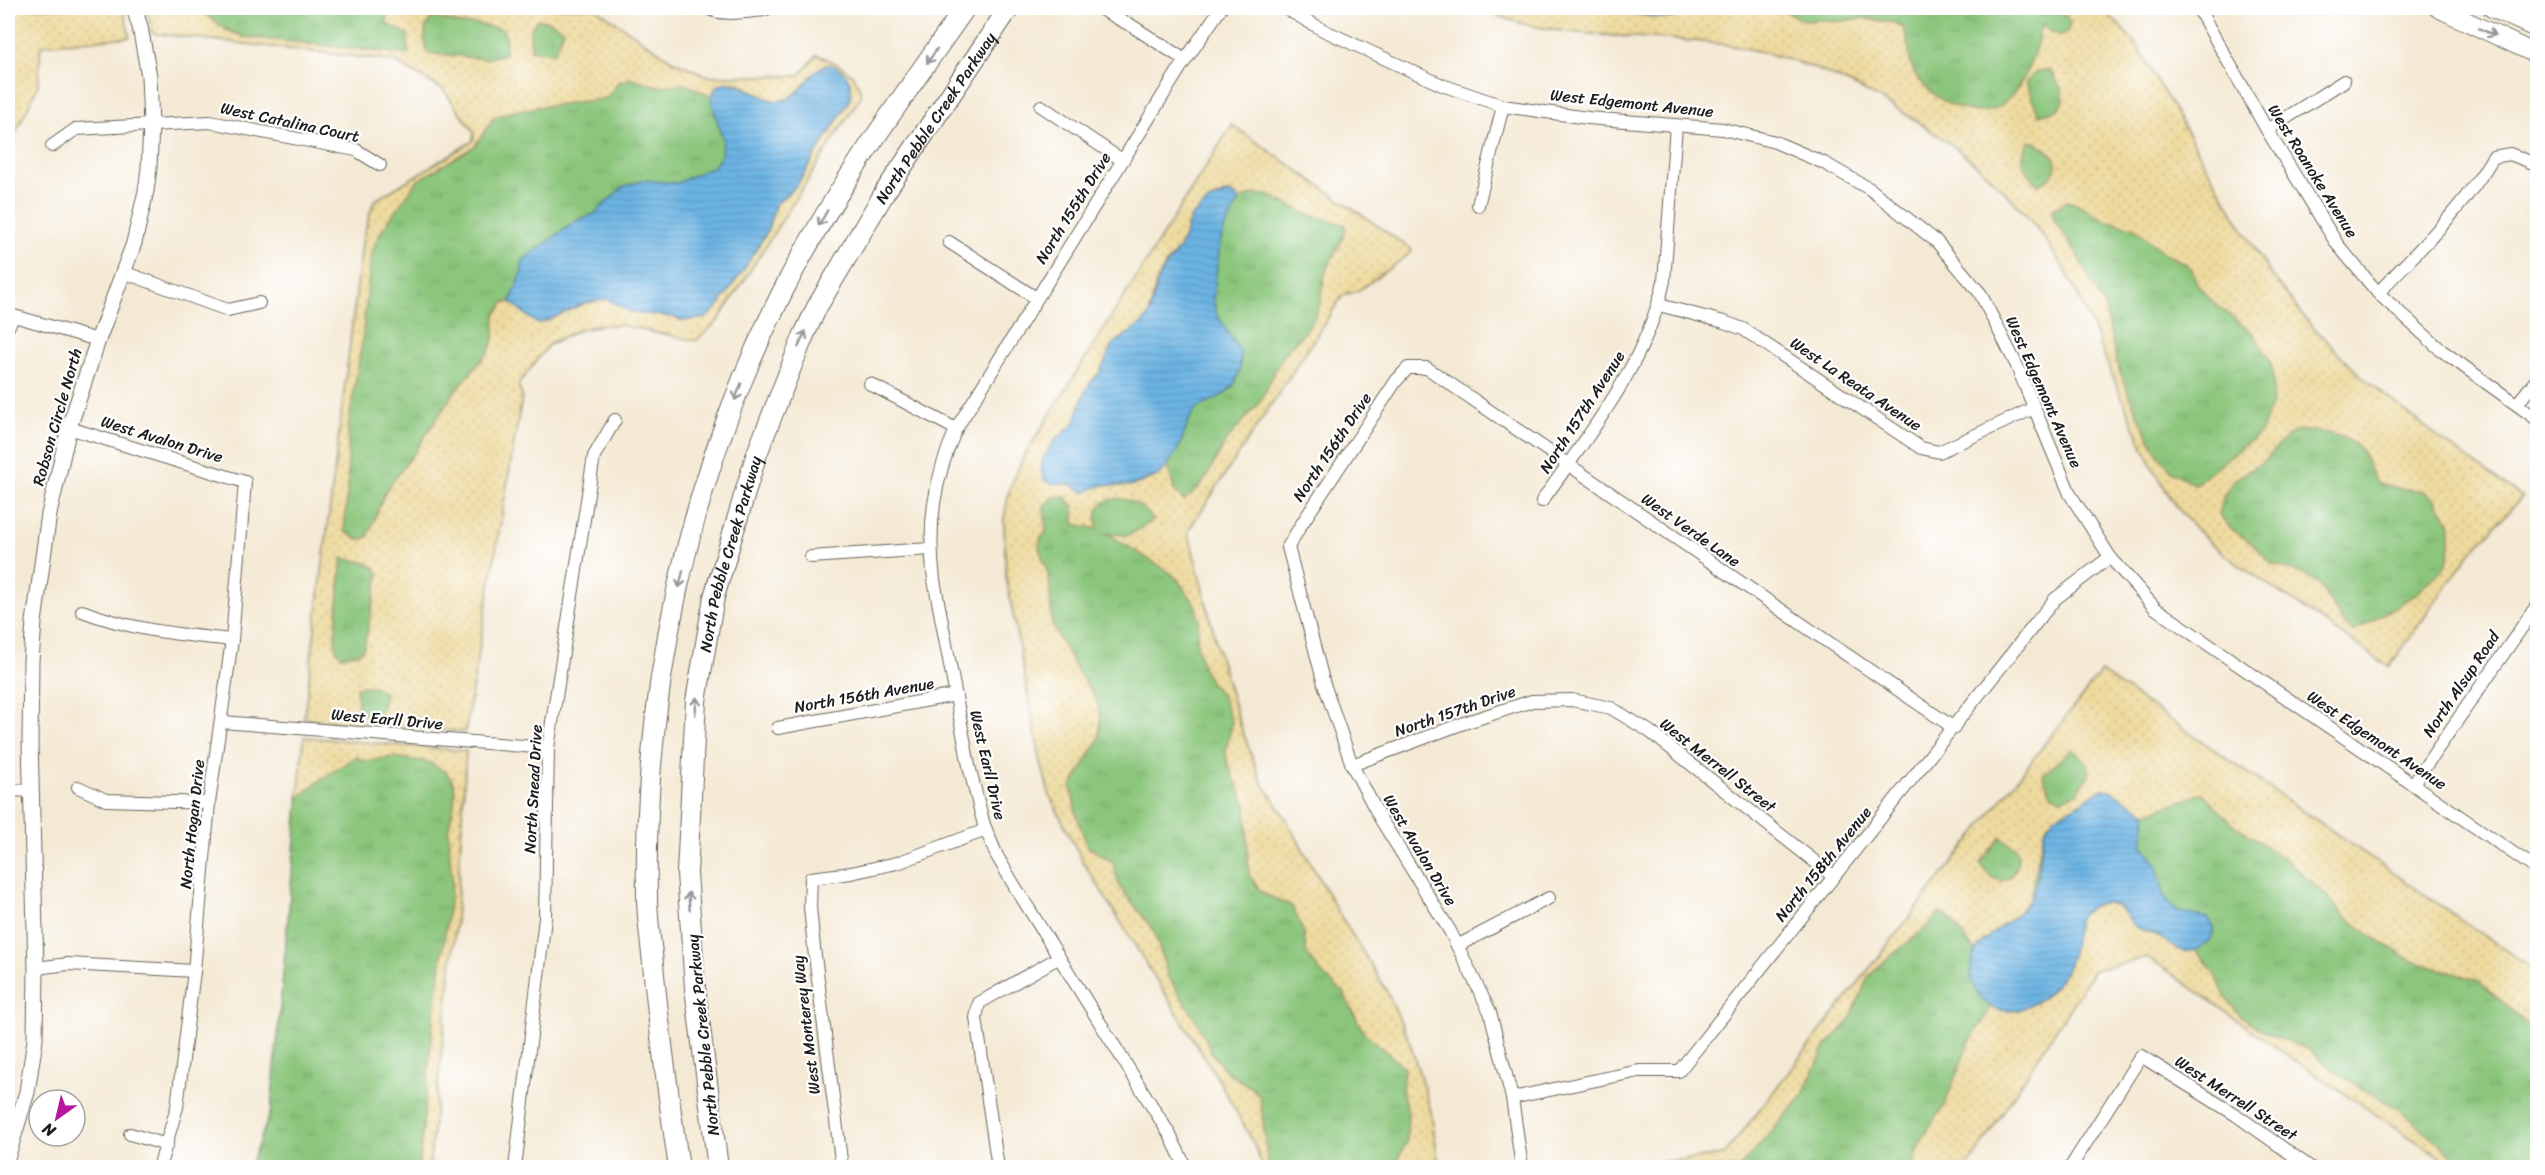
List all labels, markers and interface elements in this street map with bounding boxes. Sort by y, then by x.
street label: North Pebble Creek Parkway [867,25,1004,209]
one-way arrow [2478,27,2496,38]
one-way arrow [926,47,938,63]
street label: West Edgemont Avenue [1549,80,1715,126]
street label: West Catalina Court [218,93,362,151]
street label: West Roanoke Avenue [2260,98,2366,244]
street label: North 155th Drive [1027,146,1119,270]
one-way arrow [817,209,829,226]
street label: West Edgemont Avenue [1997,311,2091,473]
street label: West La Reata Avenue [1784,329,1928,439]
one-way arrow [797,330,809,348]
street label: North 157th Avenue [1531,344,1633,479]
street label: Robson Circle North [23,345,91,489]
one-way arrow [731,383,742,401]
street label: North 156th Drive [1285,386,1379,508]
street label: West Avalon Drive [97,407,227,471]
street label: North Pebble Creek Parkway [690,452,770,654]
street label: West Verde Lane [1635,485,1747,575]
one-way arrow [674,569,686,588]
street label: North Alsup Road [2415,624,2508,743]
street label: North 156th Avenue [792,668,937,722]
street label: North 157th Drive [1390,677,1520,745]
street label: West Edgemont Avenue [2301,682,2453,798]
one-way arrow [691,697,702,717]
street label: West Earll Drive [330,700,444,738]
street label: West Earll Drive [961,707,1015,823]
street label: West Merrell Street [1653,710,1783,820]
street label: North Snead Drive [515,724,551,854]
street label: North Hogan Drive [171,758,213,890]
street label: West Avalon Drive [1375,788,1465,912]
street label: North 158th Avenue [1767,799,1879,928]
one-way arrow [683,891,694,911]
street label: North Pebble Creek Parkway [678,932,728,1137]
street label: West Monterey Way [783,953,829,1096]
street label: West Merrell Street [2169,1047,2304,1149]
north arrow [27,1088,87,1148]
text: N [35,1114,62,1146]

